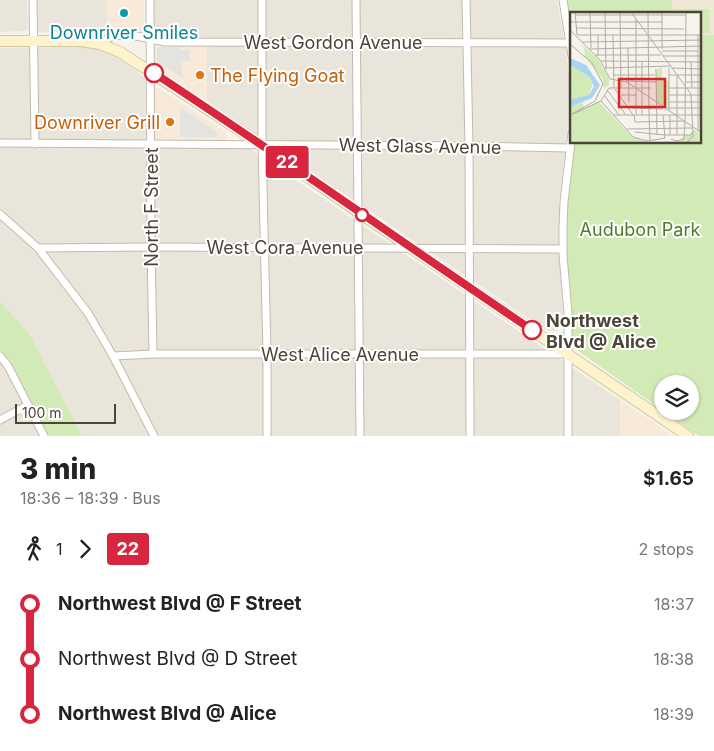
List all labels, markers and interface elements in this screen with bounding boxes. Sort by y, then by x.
marker: Downriver Smiles [118,7,130,19]
inset map [570,12,702,144]
place label: Downriver Smiles [50,22,198,43]
street label: West Gordon Avenue [243,32,423,53]
unlabelled marker [144,63,164,83]
place label: The Flying Goat [210,65,345,86]
marker: The Flying Goat [194,69,206,81]
place label: Downriver Grill [34,112,160,133]
marker: Downriver Grill [164,116,176,128]
street label: West Glass Avenue [338,134,502,158]
line badge: 22 [264,146,310,178]
street label: North F Street [141,147,162,267]
text: 22 [276,151,298,172]
unlabelled marker [355,208,369,222]
park label: Audubon Park [580,219,701,240]
street label: West Cora Avenue [207,237,363,258]
place label: Northwest Blvd @ Alice [546,310,656,352]
marker: Northwest Blvd @ Alice [522,320,542,340]
street label: West Alice Avenue [261,344,419,365]
map controls [654,375,699,420]
button: layers [654,375,699,420]
scale bar [15,401,116,424]
text: 100 m [22,404,62,421]
text: 3 min [20,452,96,486]
text: $1.65 [643,467,694,490]
text: 18:36 – 18:39 · Bus [20,488,161,508]
icon: walk [20,535,48,563]
icon: forward [71,535,99,563]
text: 22 [117,538,139,559]
text: 1 [56,539,63,559]
text: 2 stops [638,539,694,559]
text: Northwest Blvd @ F Street [58,592,302,615]
text: 18:37 [654,594,694,614]
text: Northwest Blvd @ D Street [58,647,297,670]
text: 18:38 [653,649,694,669]
text: Northwest Blvd @ Alice [58,702,277,725]
text: 18:39 [653,704,694,724]

